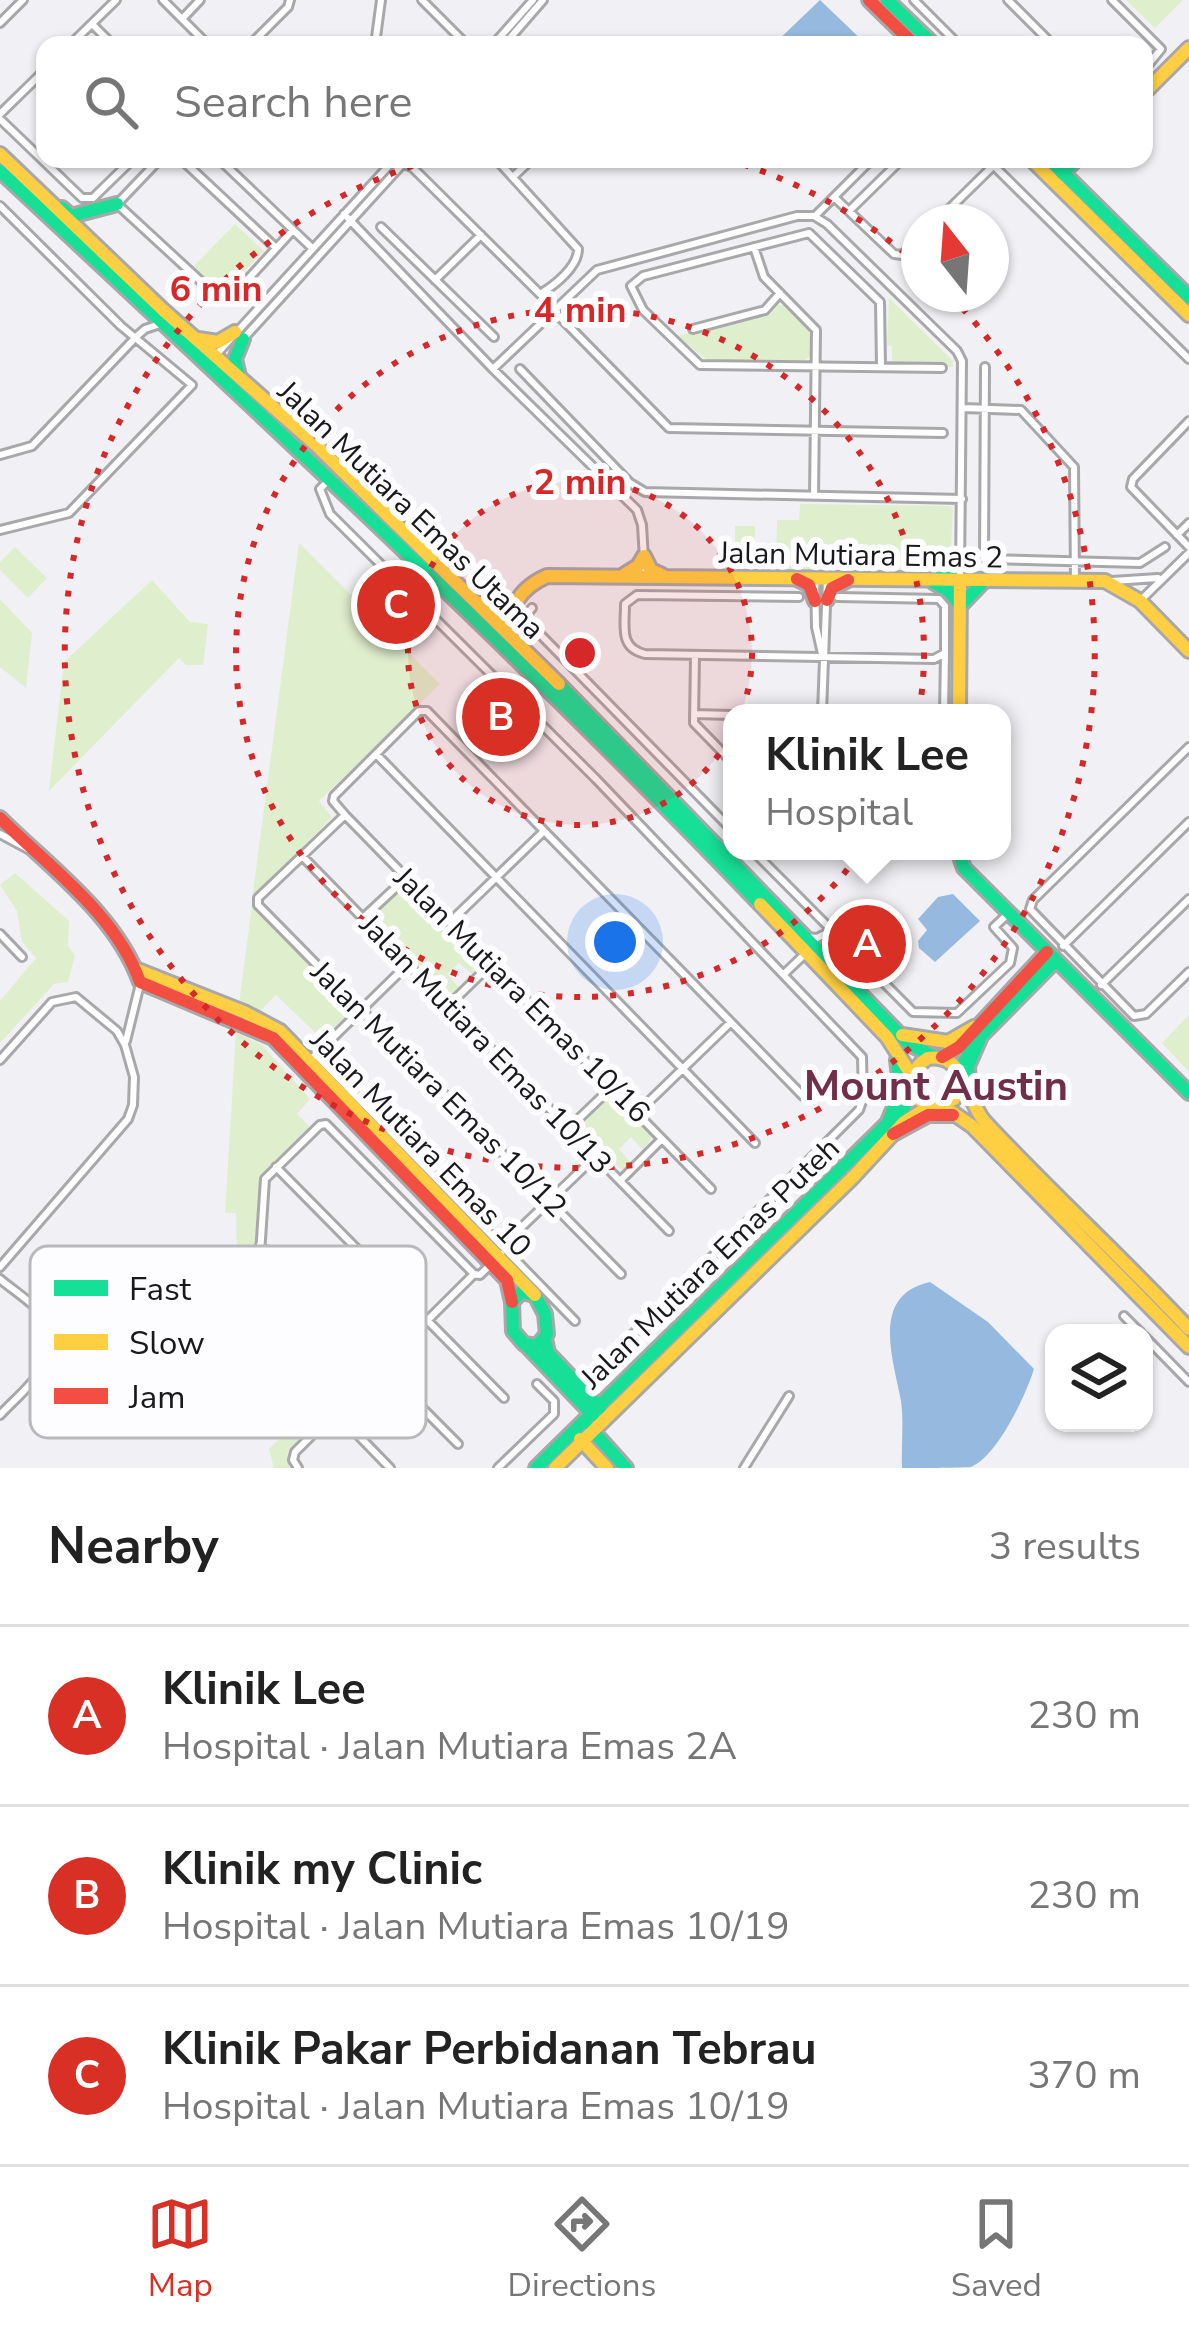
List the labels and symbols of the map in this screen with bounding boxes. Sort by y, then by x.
north arrow [901,204,1009,312]
text: 6 min [169,265,263,314]
text: 4 min [533,286,627,335]
street label: Jalan Mutiara Emas Utama [268,371,553,649]
text: 2 min [533,458,627,507]
street label: Jalan Mutiara Emas 2 [717,533,1004,578]
pin: C [357,560,435,650]
centre of rings [559,632,601,674]
pin: B [462,672,540,762]
street label: Jalan Mutiara Emas 10/16 [384,858,659,1132]
pin: A [828,899,906,989]
street label: Jalan Mutiara Emas 10/13 [353,907,619,1181]
your location [585,912,645,972]
street label: Jalan Mutiara Emas 10/12 [301,952,576,1226]
street label: Jalan Mutiara Emas 10 [303,1022,539,1264]
district label: Mount Austin [804,1058,1068,1115]
street label: Jalan Mutiara Emas Puteh [571,1129,849,1399]
legend [30,1246,426,1438]
text: Fast [129,1267,192,1312]
text: Slow [129,1321,205,1366]
text: Jam [128,1375,185,1420]

